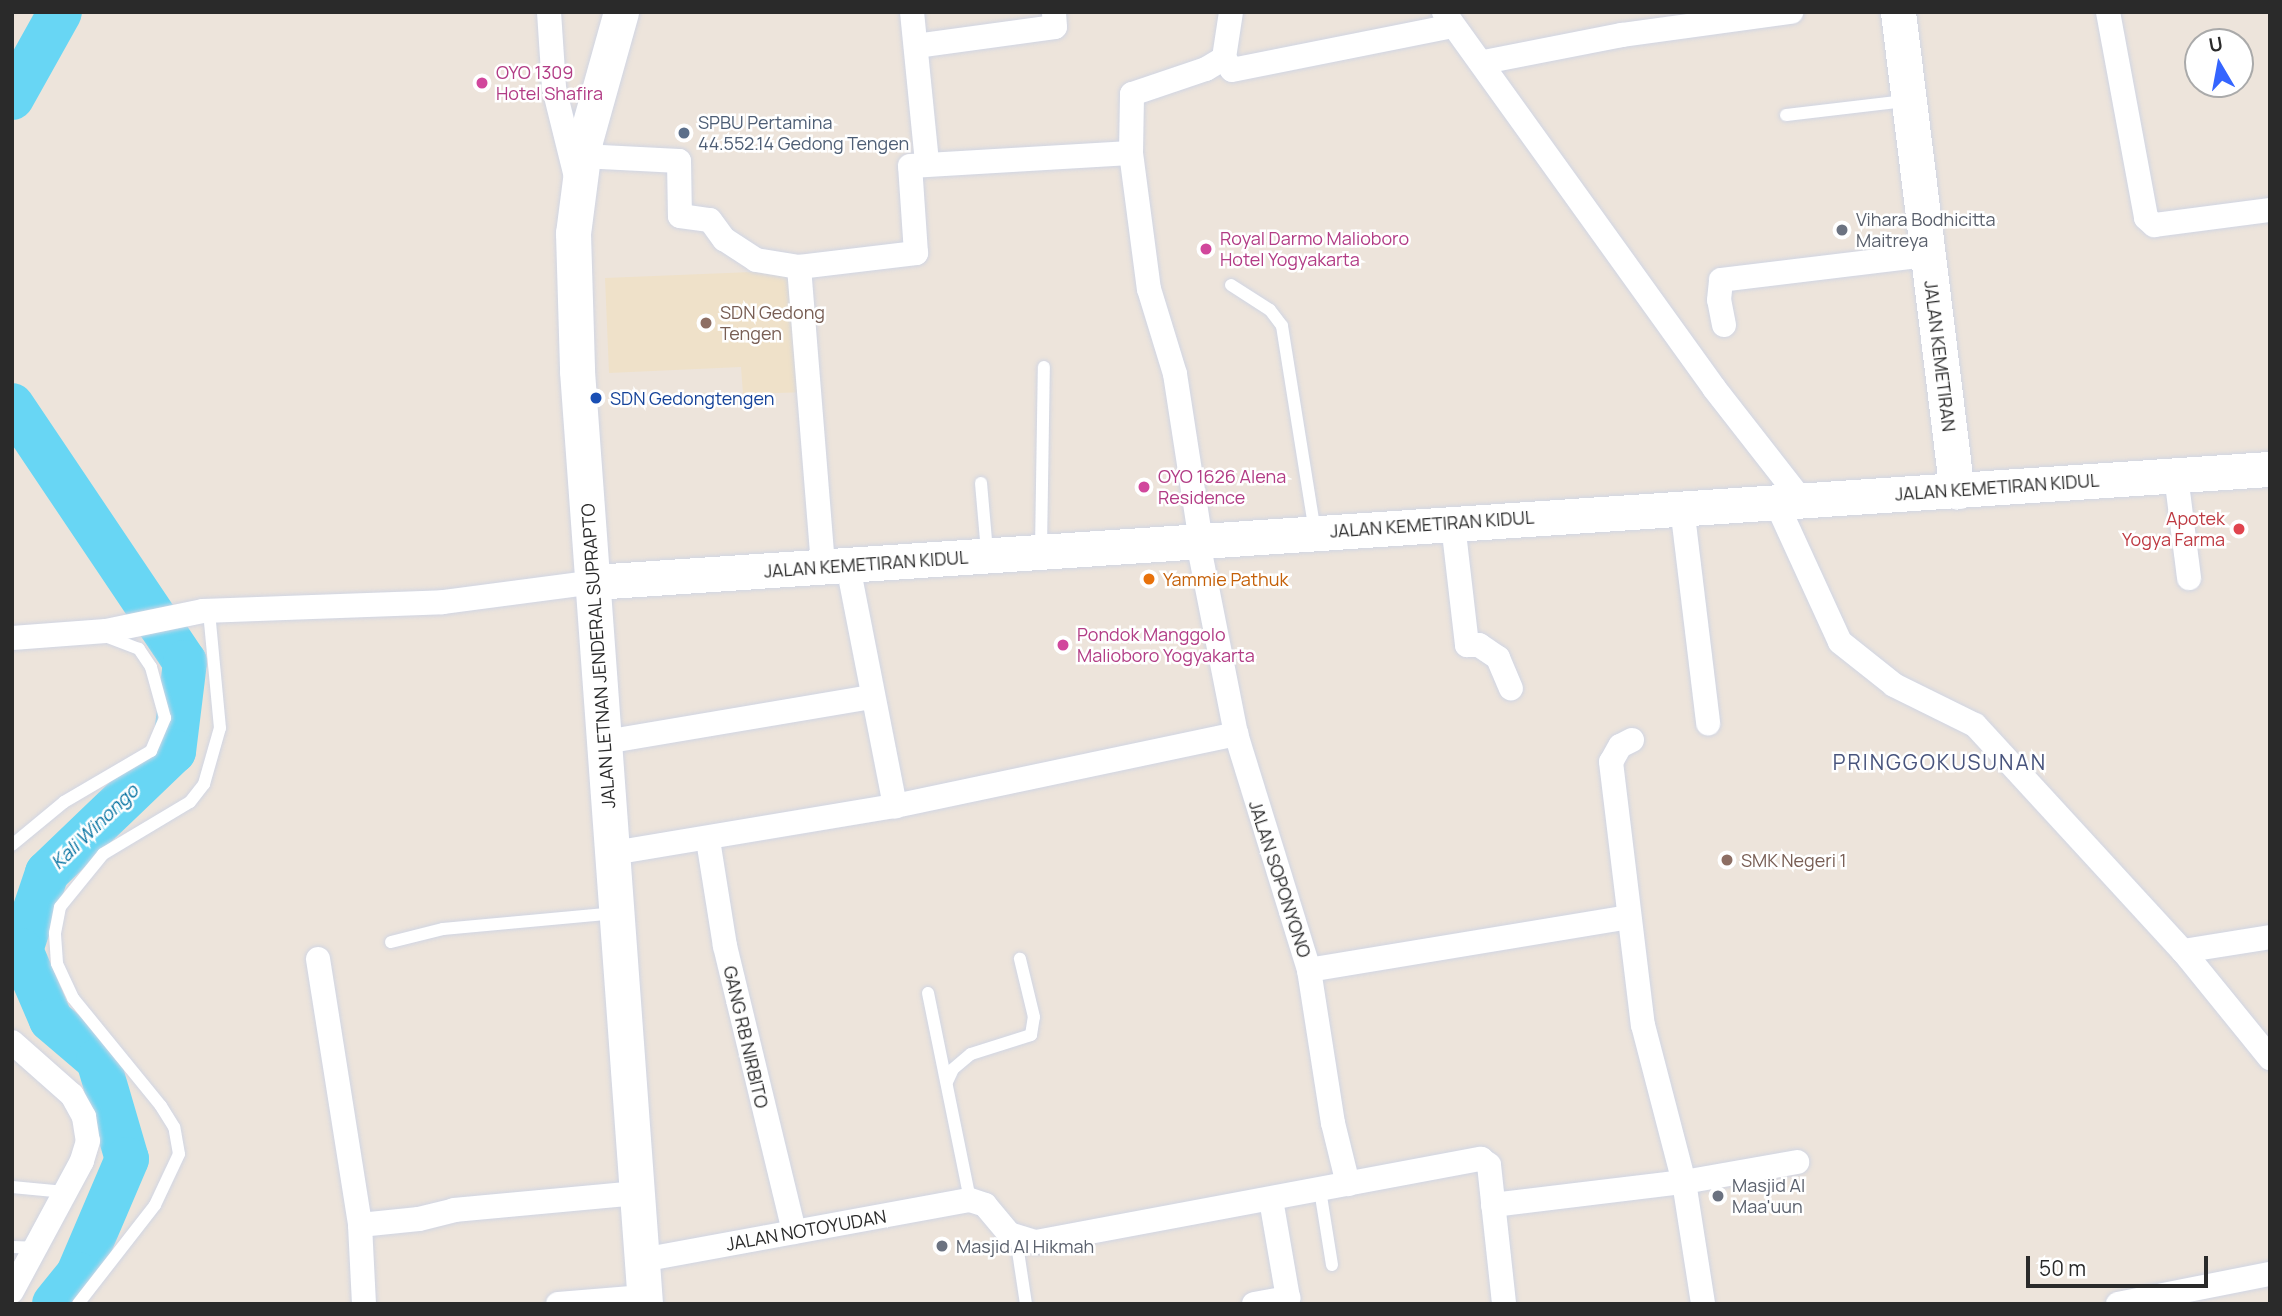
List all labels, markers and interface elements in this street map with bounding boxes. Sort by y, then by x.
north arrow [2184,28,2254,98]
text: U [2207,30,2225,58]
place label: OYO 1309 Hotel Shafira [496,62,603,104]
marker: OYO 1309 Hotel Shafira [474,75,490,91]
place label: SPBU Pertamina 44.552.14 Gedong Tengen [698,112,909,154]
marker: SPBU Pertamina 44.552.14 Gedong Tengen [676,125,692,141]
place label: Vihara Bodhicitta Maitreya [1856,209,1996,252]
marker: Vihara Bodhicitta Maitreya [1834,222,1850,238]
place label: Royal Darmo Malioboro Hotel Yogyakarta [1220,228,1409,270]
marker: Royal Darmo Malioboro Hotel Yogyakarta [1198,241,1214,257]
street label: JALAN KEMETIRAN [1920,279,1960,433]
place label: SDN Gedong Tengen [720,302,825,344]
marker: SDN Gedong Tengen [698,315,714,331]
place label: SDN Gedongtengen [610,387,774,409]
marker: SDN Gedongtengen [588,390,604,406]
place label: OYO 1626 Alena Residence [1158,466,1286,508]
street label: JALAN KEMETIRAN KIDUL [1894,469,2100,505]
marker: OYO 1626 Alena Residence [1136,479,1152,495]
street label: JALAN LETNAN JENDERAL SUPRAPTO [577,502,619,810]
street label: JALAN KEMETIRAN KIDUL [1329,506,1535,542]
place label: Apotek Yogya Farma [2122,508,2225,550]
marker: Apotek Yogya Farma [2231,521,2247,537]
street label: JALAN KEMETIRAN KIDUL [763,546,969,582]
place label: Yammie Pathuk [1163,568,1288,590]
marker: Yammie Pathuk [1141,571,1157,587]
place label: Pondok Manggolo Malioboro Yogyakarta [1077,624,1255,666]
marker: Pondok Manggolo Malioboro Yogyakarta [1055,637,1071,653]
district label: PRINGGOKUSUNAN [1835,749,2045,775]
water label: Kali Winongo [47,780,143,874]
street label: JALAN SOPONYONO [1244,798,1316,960]
place label: SMK Negeri 1 [1741,849,1847,871]
marker: SMK Negeri 1 [1719,852,1735,868]
street label: GANG RB NIRBITO [719,964,773,1110]
place label: Masjid Al Maa'uun [1732,1175,1805,1218]
marker: Masjid Al Maa'uun [1710,1188,1726,1204]
street label: JALAN NOTOYUDAN [724,1205,888,1255]
place label: Masjid Al Hikmah [956,1235,1094,1257]
marker: Masjid Al Hikmah [934,1238,950,1254]
scale bar [2030,1242,2212,1286]
text: 50 m [2039,1254,2086,1282]

